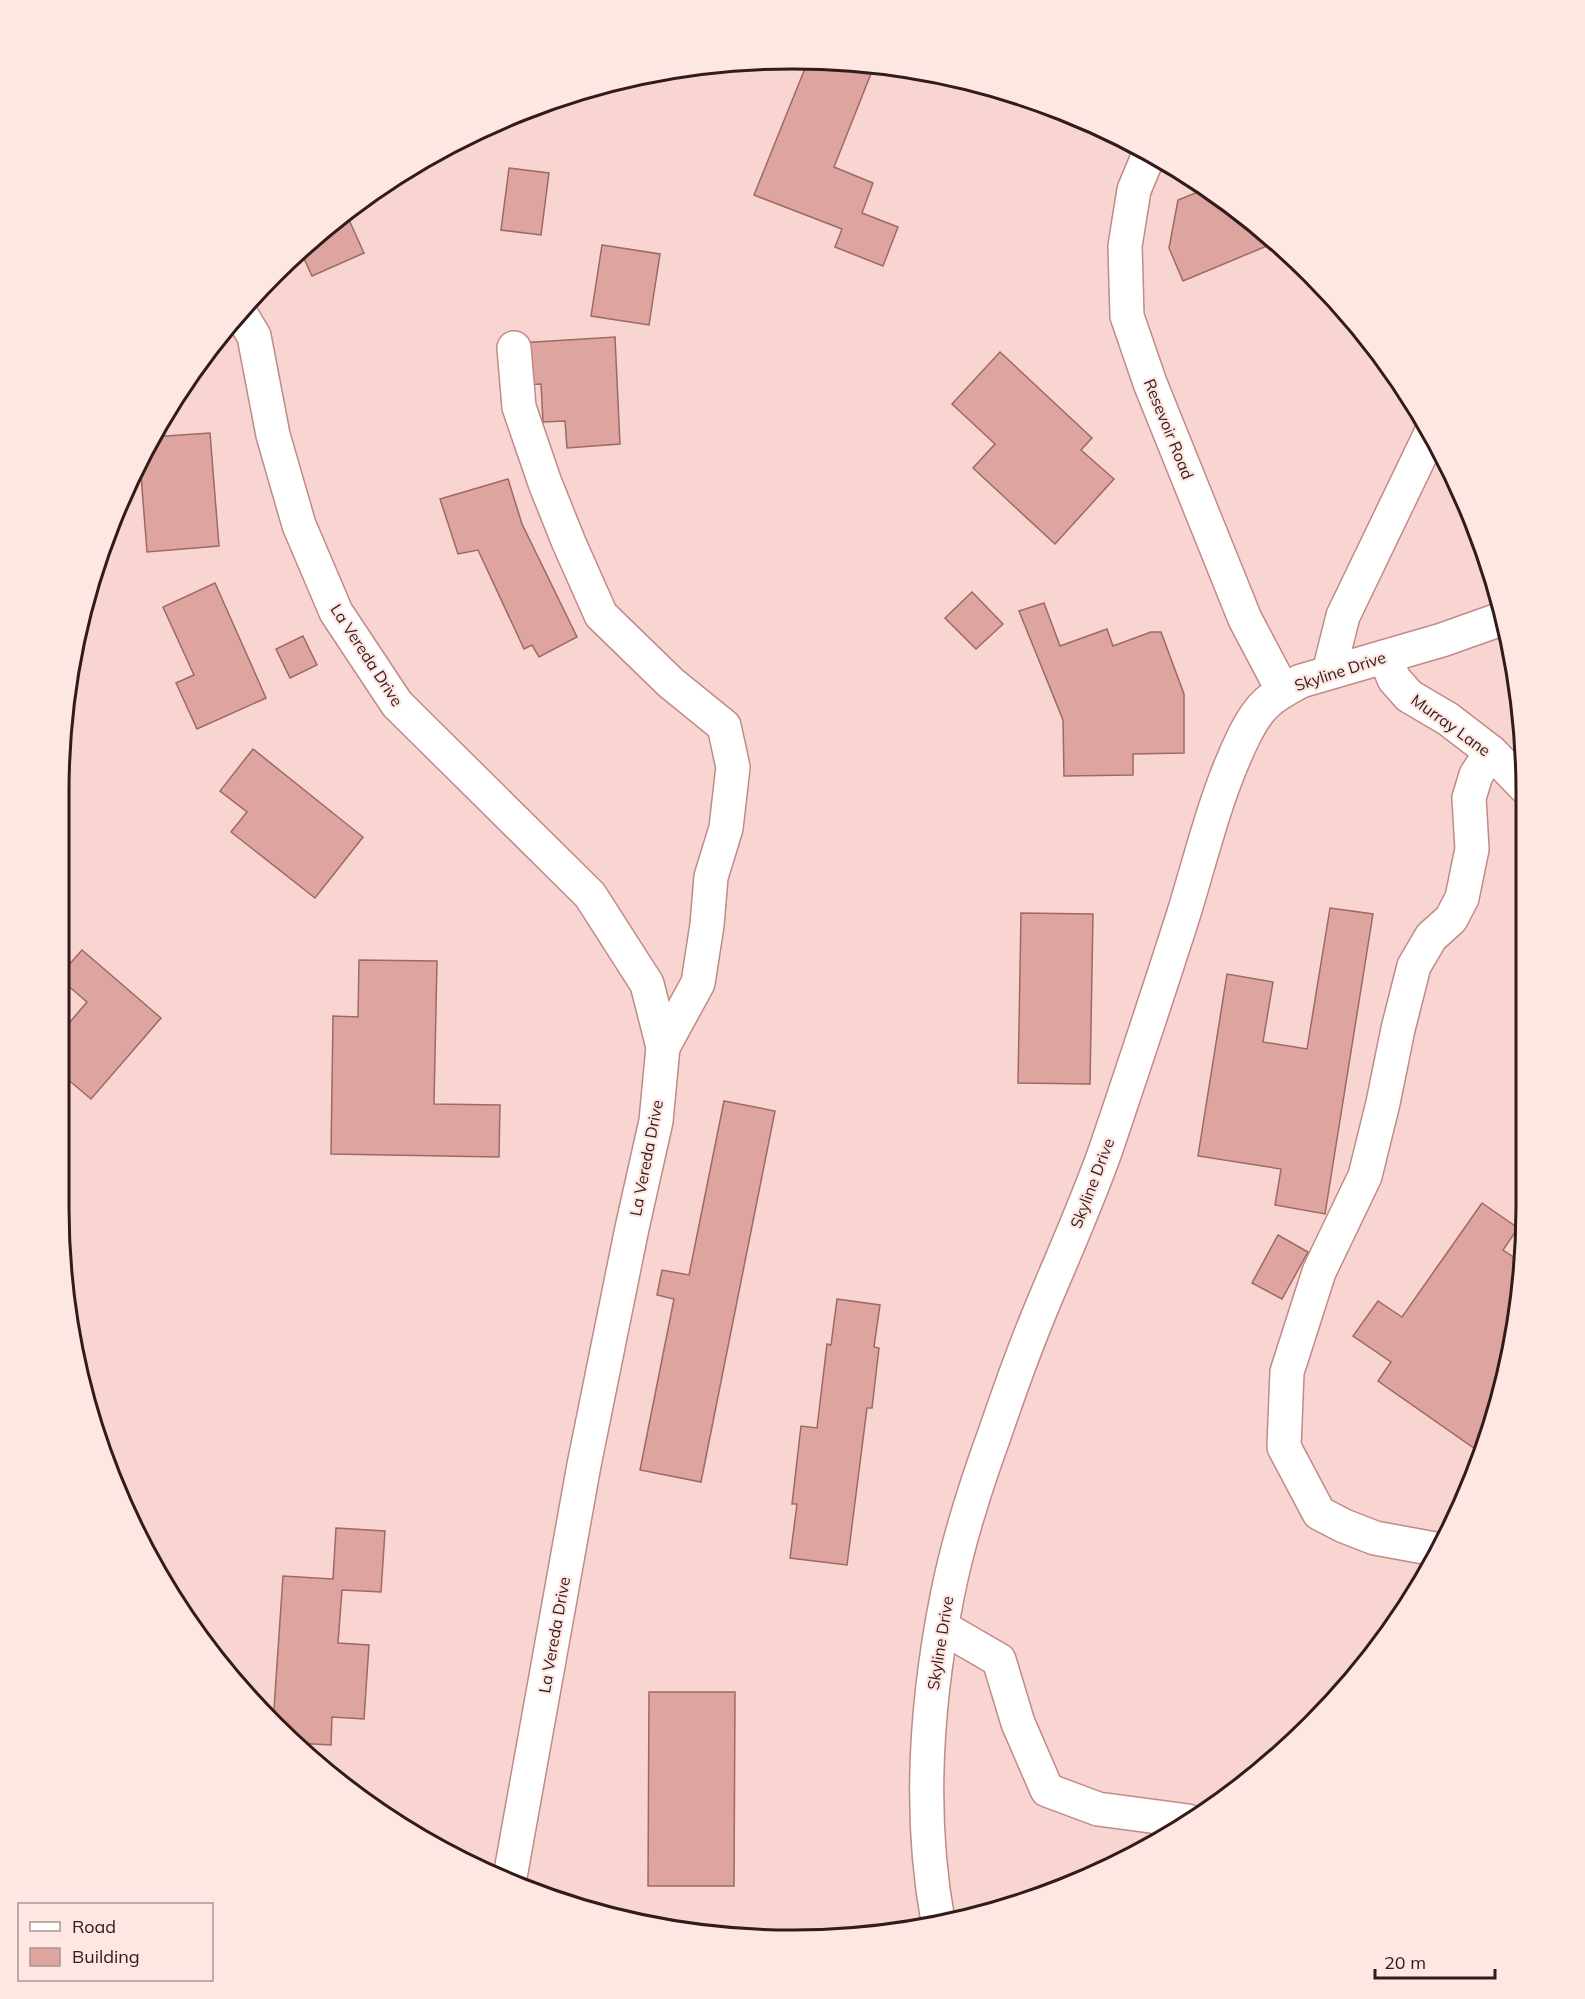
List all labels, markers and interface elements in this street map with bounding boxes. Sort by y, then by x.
street label: Resevoir Road [1140,376,1198,482]
street label: La Vereda Drive [327,600,407,710]
street label: Skyline Drive [1292,647,1388,695]
street label: Murray Lane [1407,690,1495,760]
street label: La Vereda Drive [625,1098,667,1218]
street label: Skyline Drive [1066,1135,1118,1231]
street label: La Vereda Drive [534,1575,574,1695]
street label: Skyline Drive [923,1595,957,1691]
legend [18,1903,213,1981]
text: Road [72,1915,116,1938]
scale bar [1375,1942,1495,1980]
text: Building [72,1945,140,1968]
text: 20 m [1384,1951,1426,1974]

